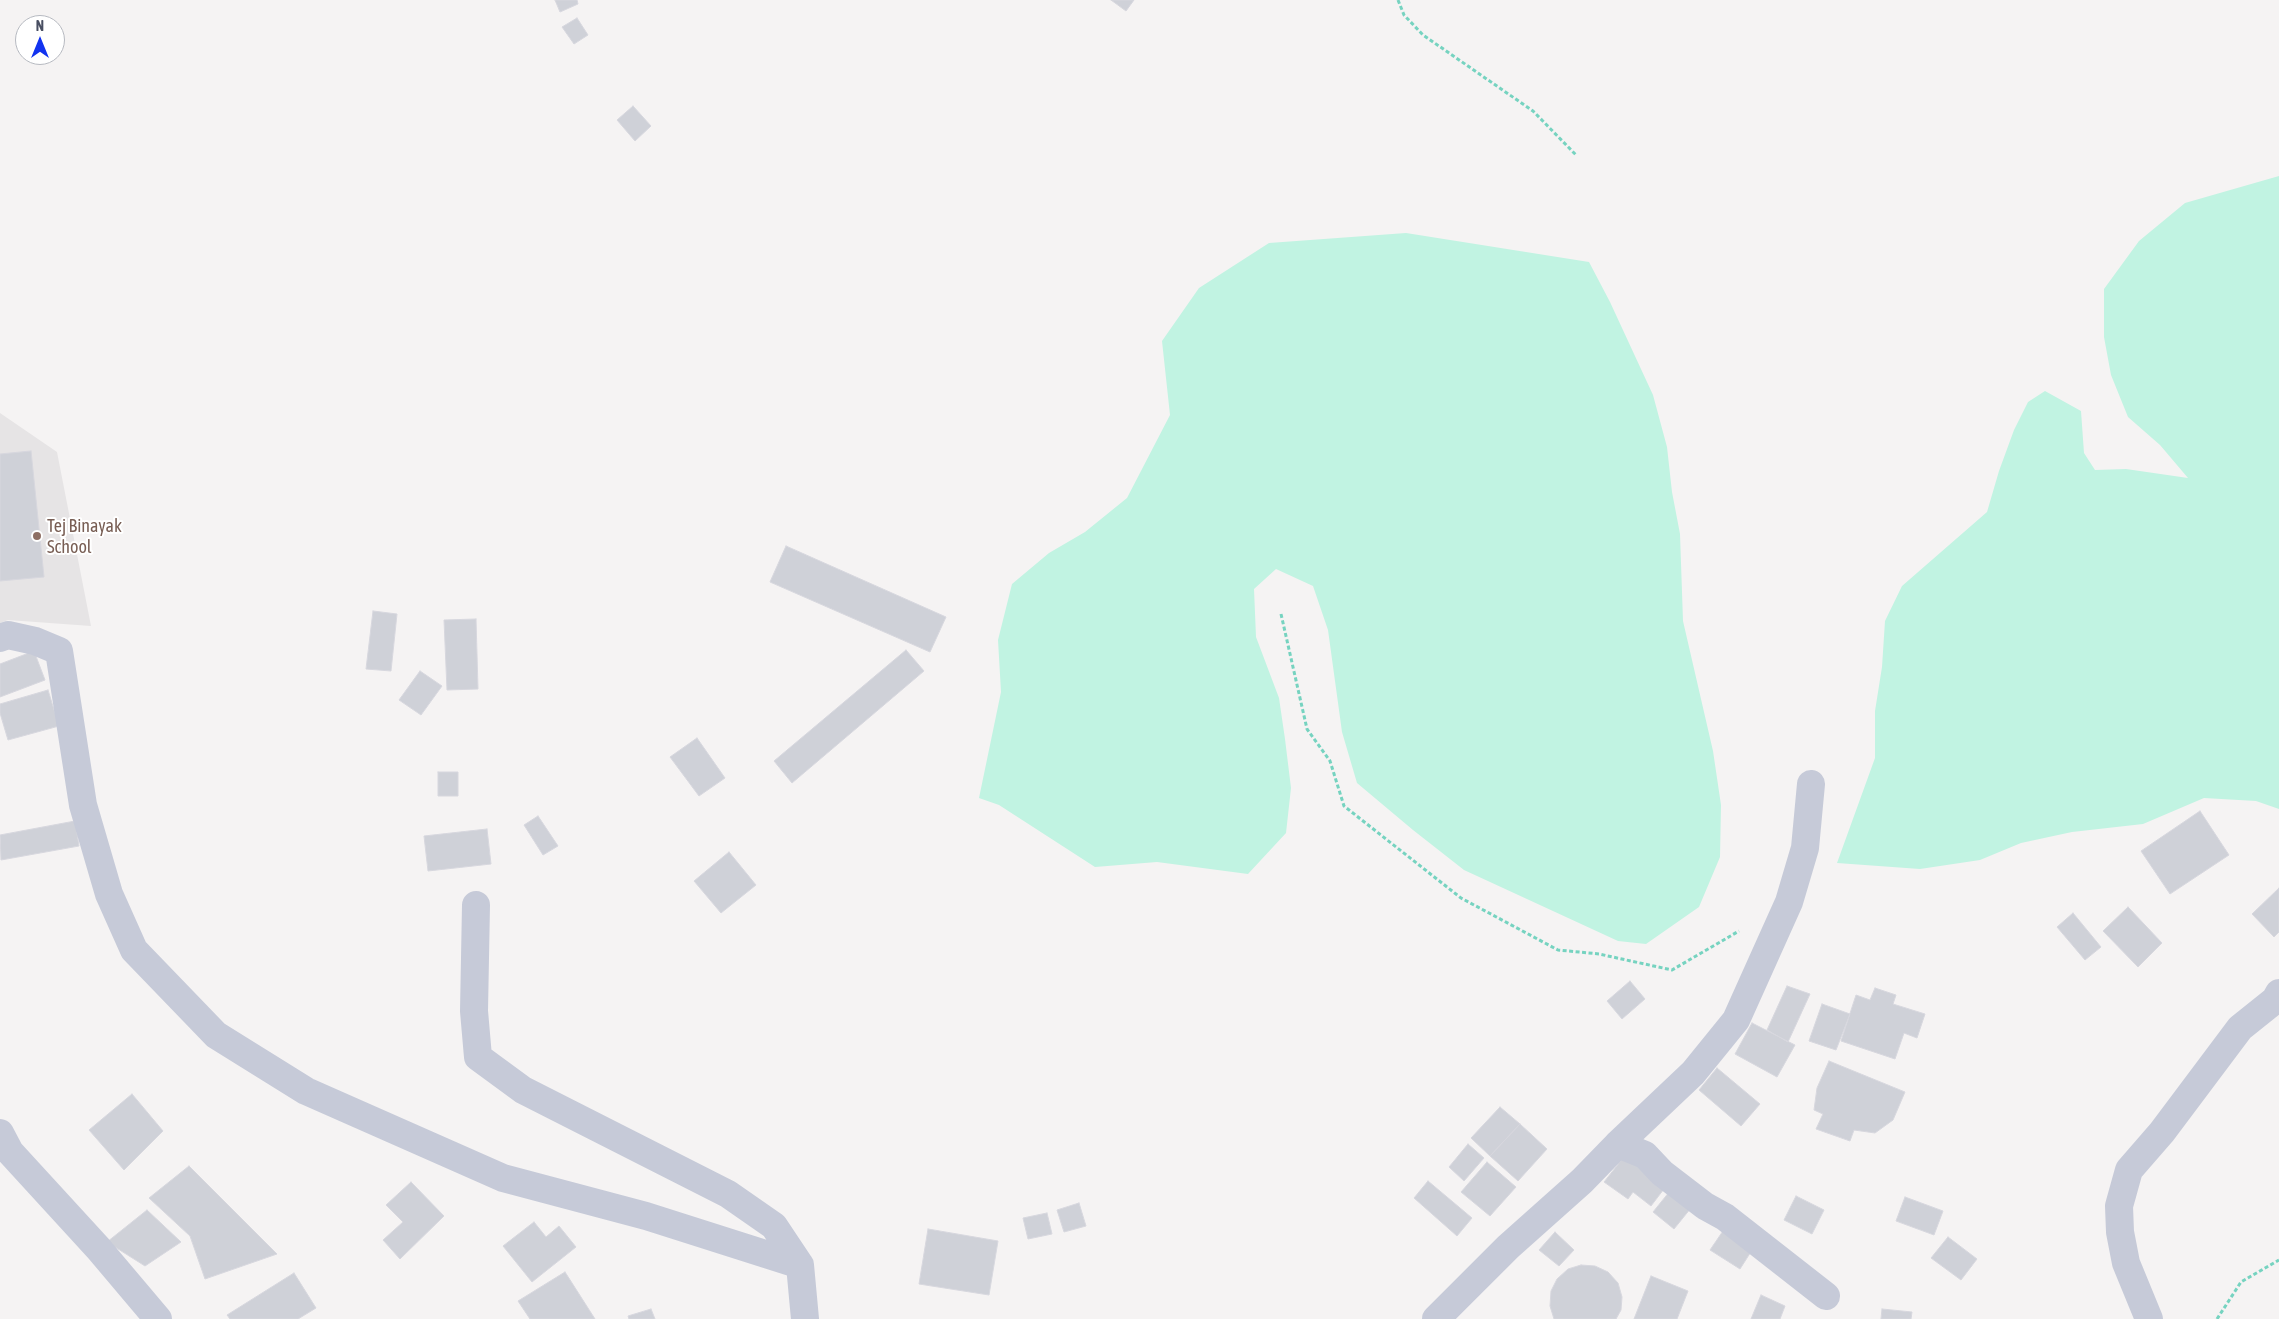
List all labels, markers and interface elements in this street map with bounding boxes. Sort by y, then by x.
north arrow [15,15,65,65]
text: N [36,18,44,34]
place label: Tej Binayak School [47,515,122,558]
marker: Tej Binayak School [31,530,43,542]

